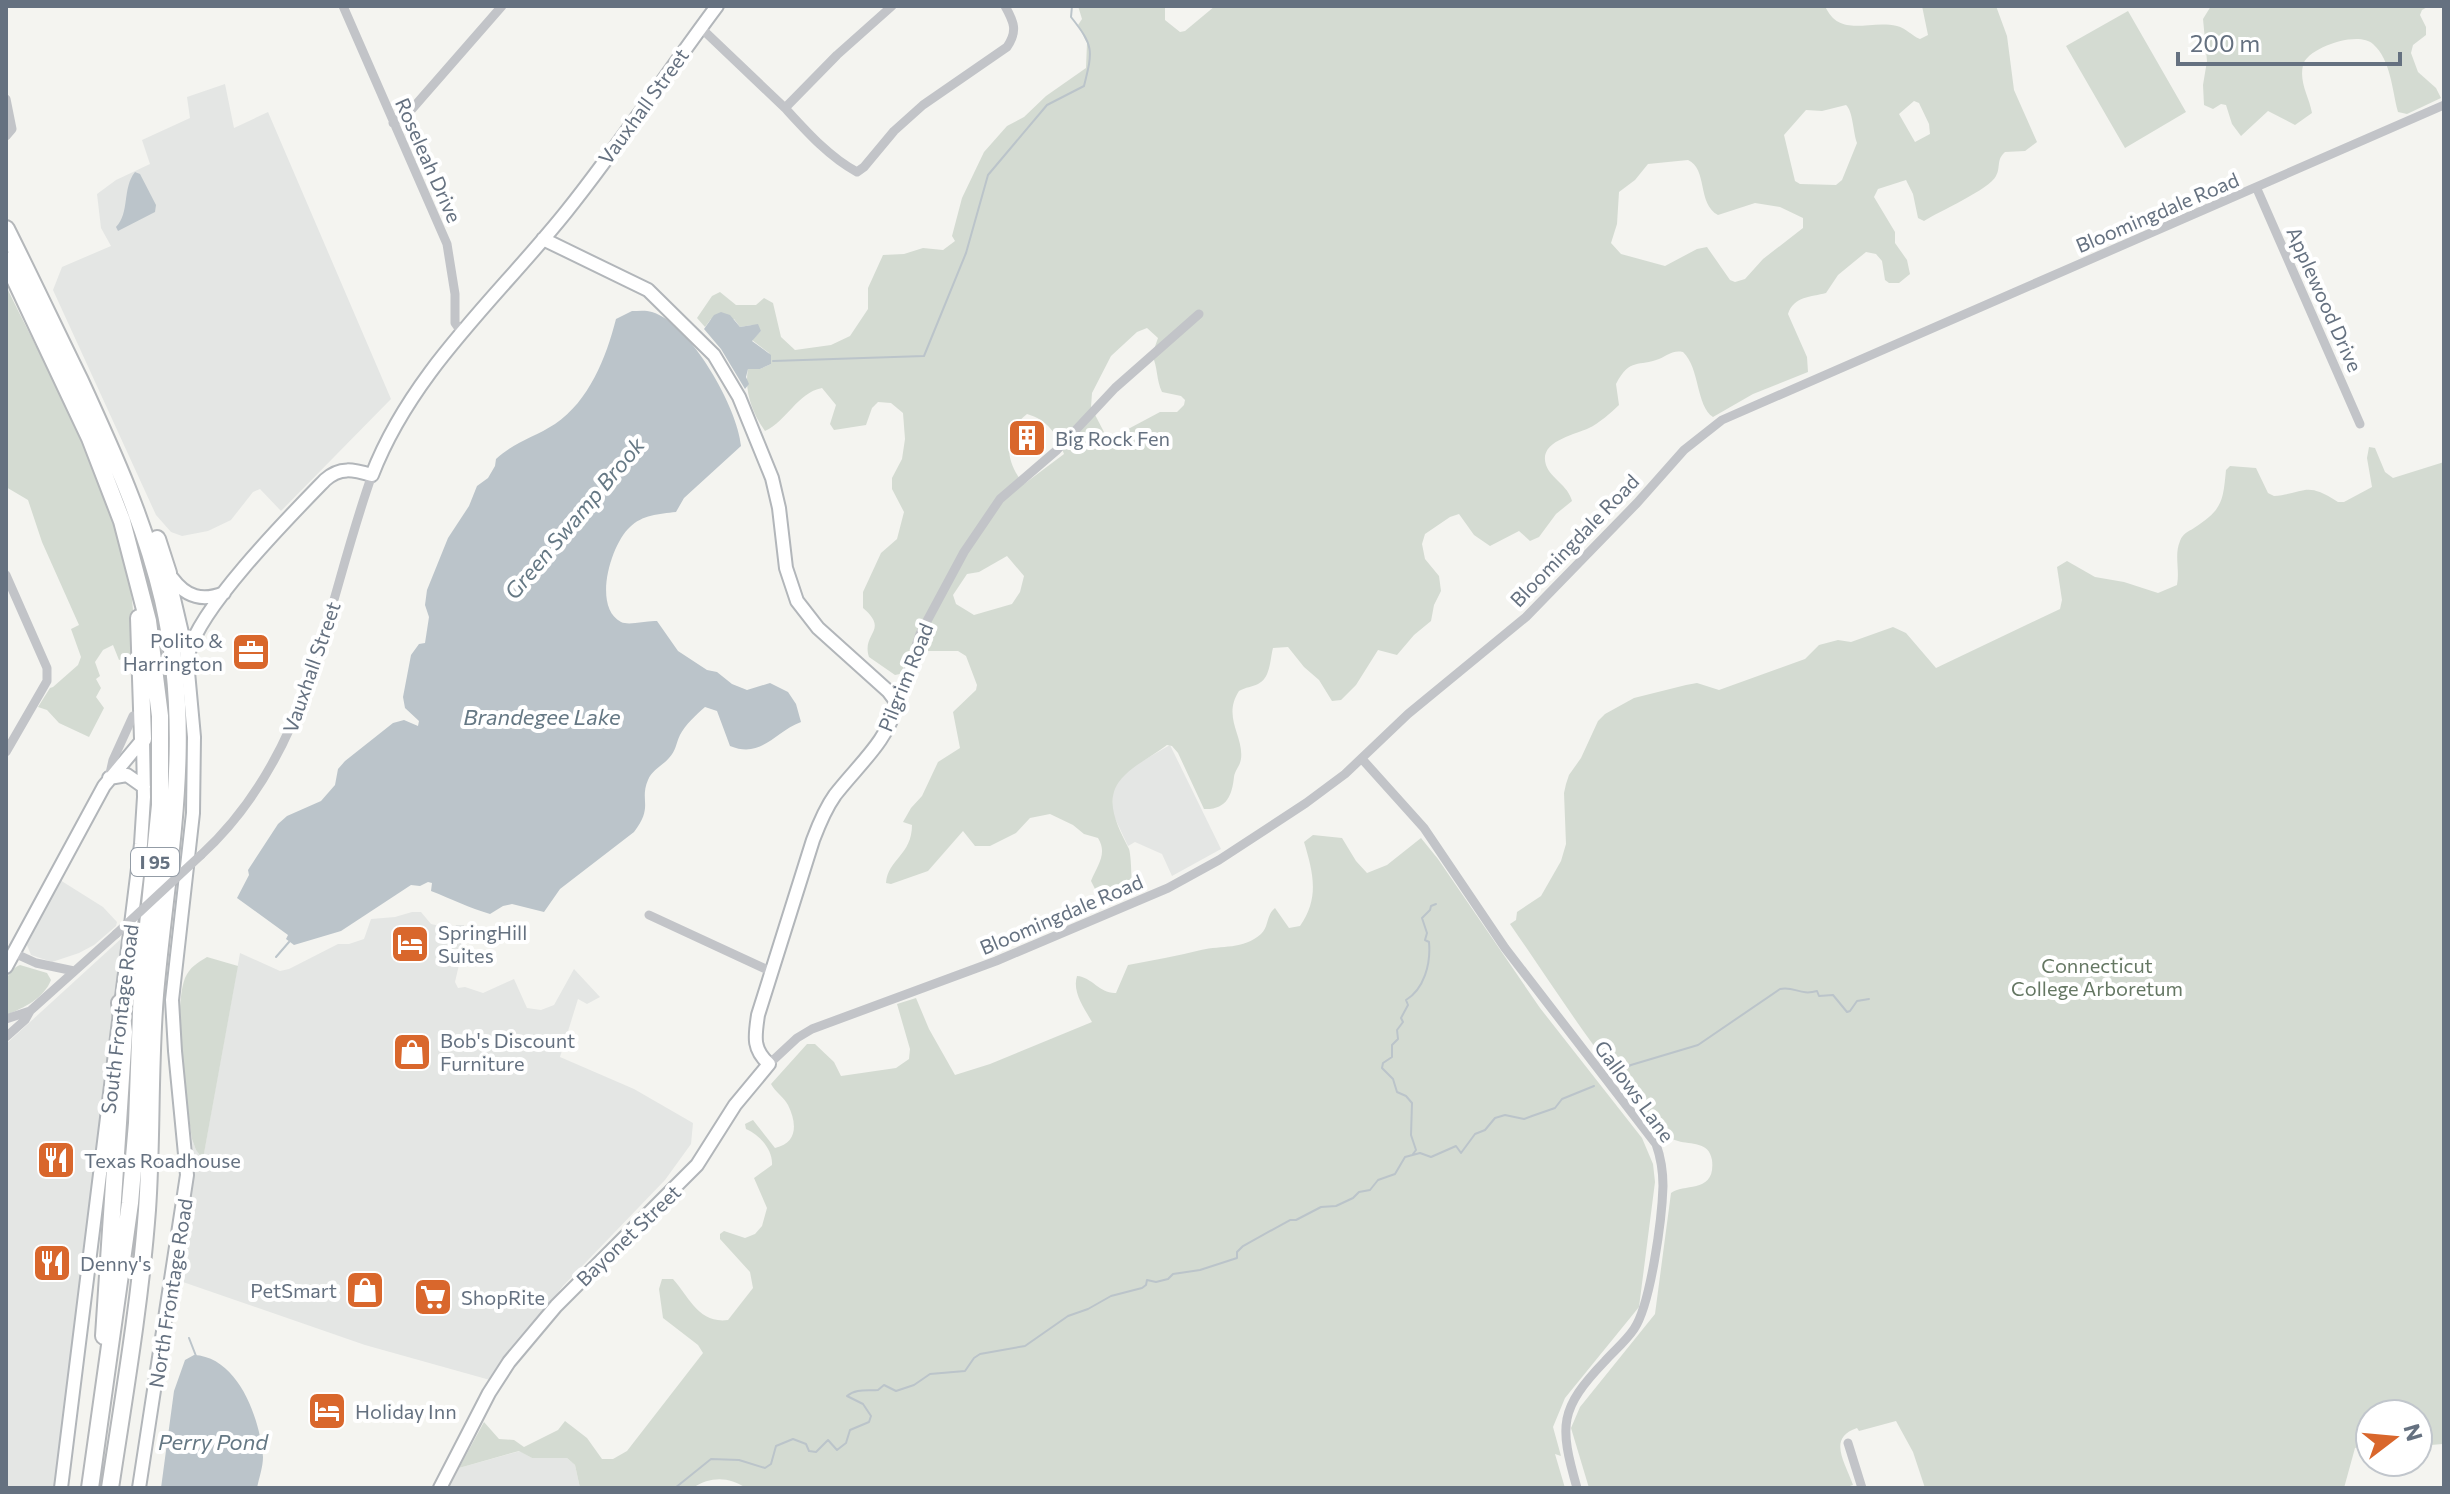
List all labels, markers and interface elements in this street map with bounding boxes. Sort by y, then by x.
scale bar [2178,16,2400,66]
text: 200 m [2190,28,2260,57]
street label: Vauxhall Street [593,43,693,169]
street label: Roseleah Drive [391,94,467,226]
street label: Bloomingdale Road [2072,167,2242,257]
street label: Applewood Drive [2282,223,2368,375]
building icon: Big Rock Fen [1006,417,1048,459]
place label: Big Rock Fen [1055,426,1170,450]
water label: Green Swamp Brook [498,431,650,604]
street label: Bloomingdale Road [1505,469,1643,611]
street label: Vauxhall Street [277,598,345,736]
street label: Pilgrim Road [872,619,938,735]
place label: Polito & Harrington [123,628,223,675]
office icon: Polito & Harrington [230,631,272,673]
water label: Brandegee Lake [463,703,621,730]
road number: I 95 [131,848,179,876]
street label: Bloomingdale Road [976,869,1146,959]
place label: SpringHill Suites [438,920,527,967]
street label: South Frontage Road [95,923,143,1115]
hotel icon: SpringHill Suites [389,923,431,965]
park label: Connecticut College Arboretum [2011,953,2183,1000]
place label: Bob's Discount Furniture [440,1028,575,1075]
shop icon: Bob's Discount Furniture [391,1031,433,1073]
street label: Gallows Lane [1590,1036,1680,1146]
restaurant icon: Texas Roadhouse [35,1139,77,1181]
place label: Texas Roadhouse [84,1148,241,1172]
street label: Bayonet Street [571,1179,685,1291]
street label: North Frontage Road [143,1197,197,1389]
restaurant icon: Denny's [31,1242,73,1284]
place label: Denny's [80,1251,151,1275]
shop icon: PetSmart [344,1269,386,1311]
supermarket icon: ShopRite [412,1276,454,1318]
place label: PetSmart [250,1278,337,1302]
place label: ShopRite [461,1285,545,1309]
hotel icon: Holiday Inn [306,1390,348,1432]
north arrow [2354,1398,2434,1478]
place label: Holiday Inn [355,1399,457,1423]
text: N [2398,1421,2429,1444]
water label: Perry Pond [158,1428,269,1455]

